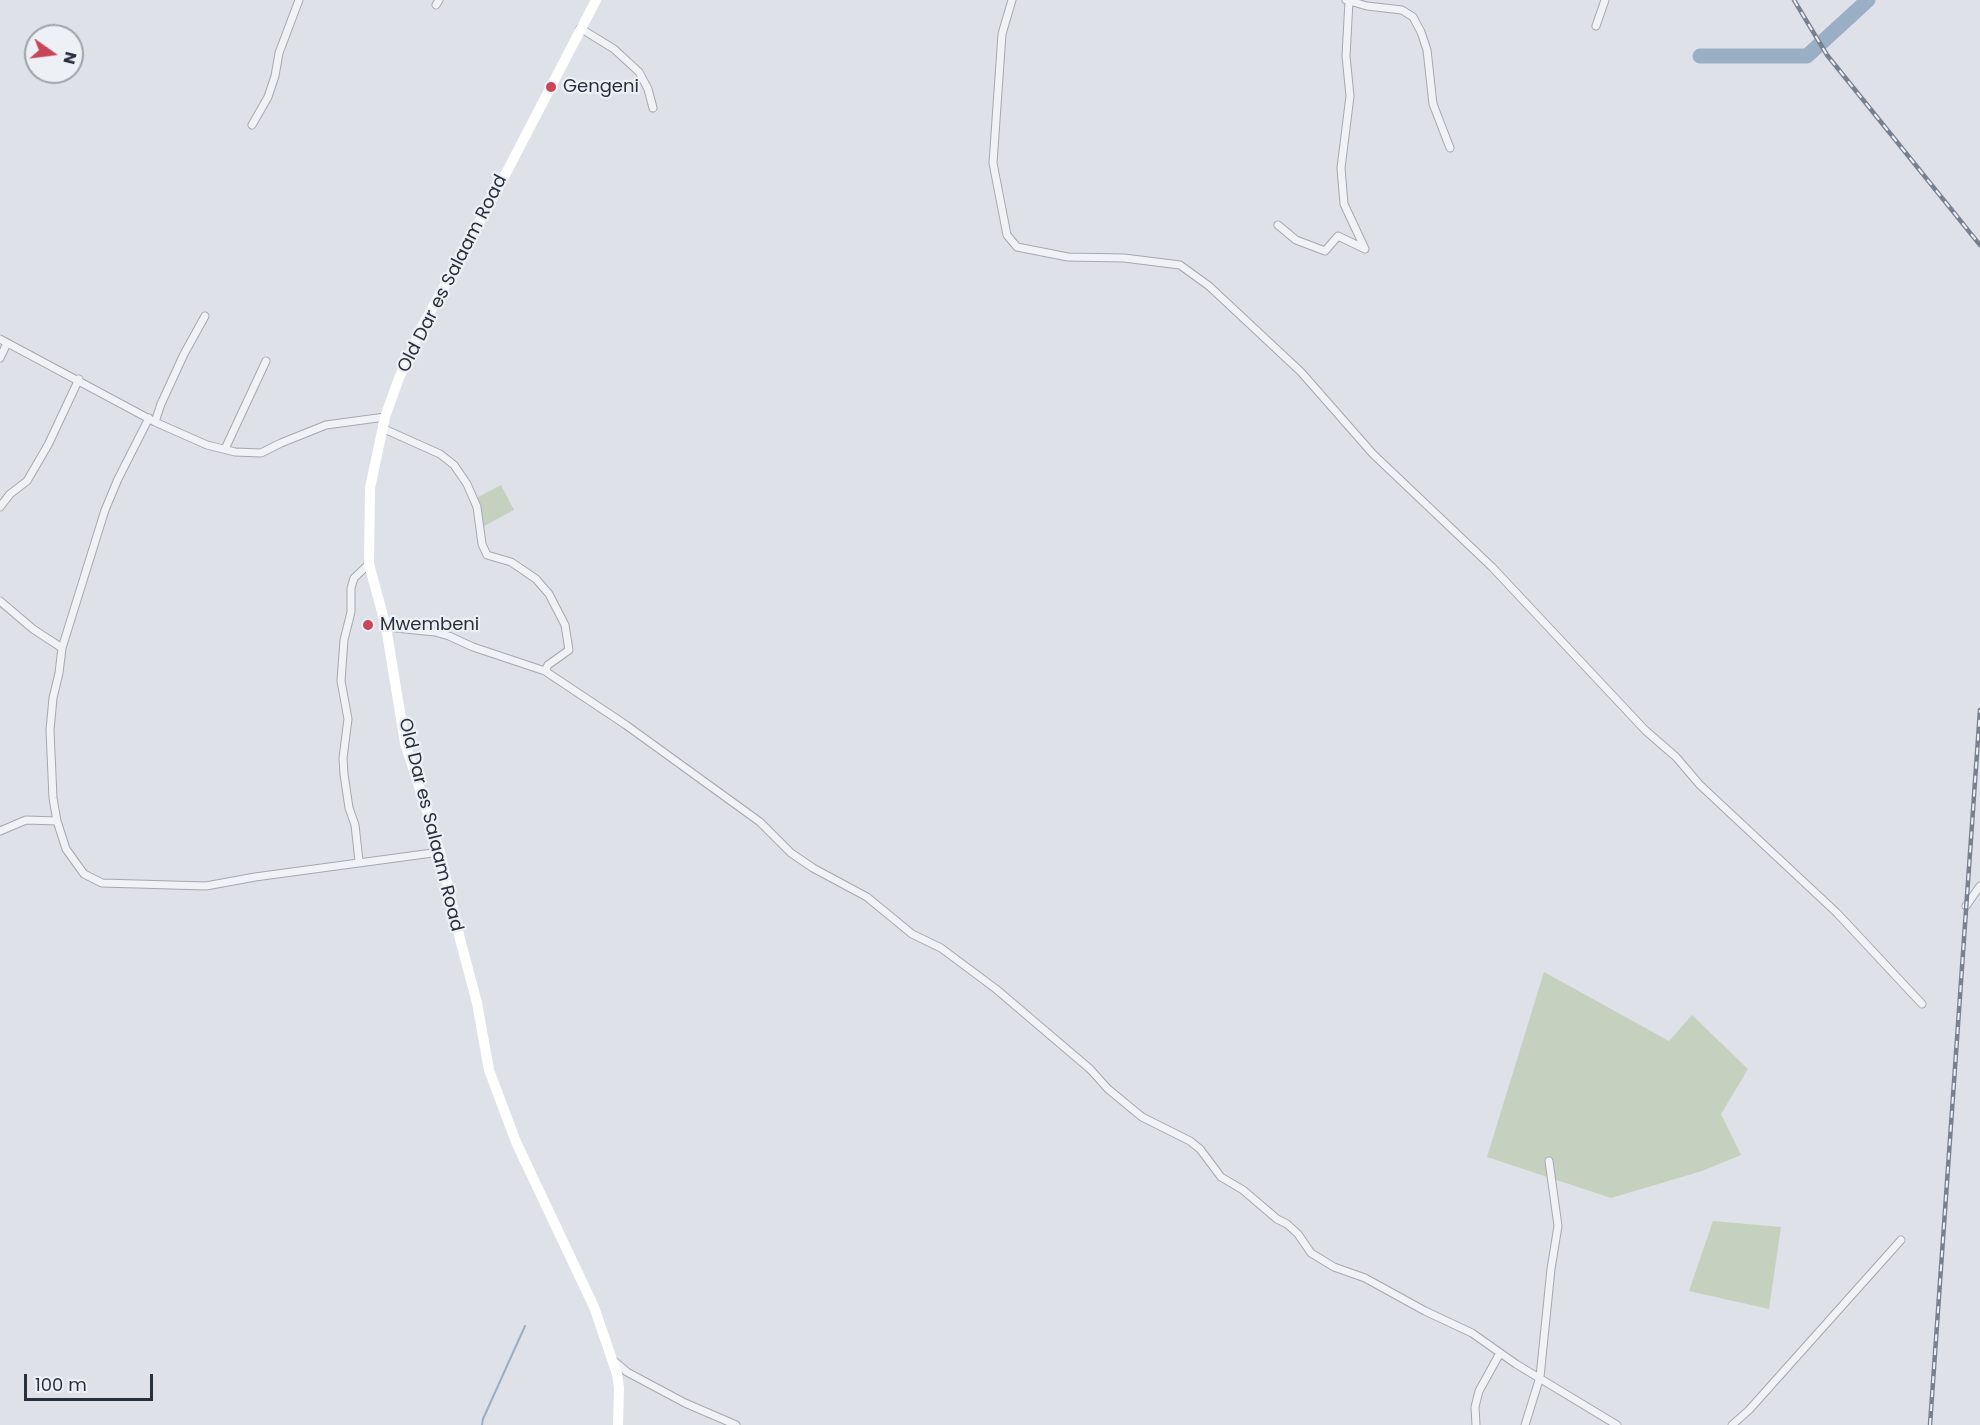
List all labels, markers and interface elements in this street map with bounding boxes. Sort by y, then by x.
north arrow [24,24,84,84]
text: N [57,49,83,67]
place label: Gengeni [563,76,639,98]
marker: Gengeni [544,80,558,94]
street label: Old Dar es Salaam Road [394,172,512,376]
place label: Mwembeni [380,614,479,636]
marker: Mwembeni [361,618,375,632]
street label: Old Dar es Salaam Road [393,716,467,934]
scale bar [27,1362,156,1400]
text: 100 m [35,1372,87,1397]

